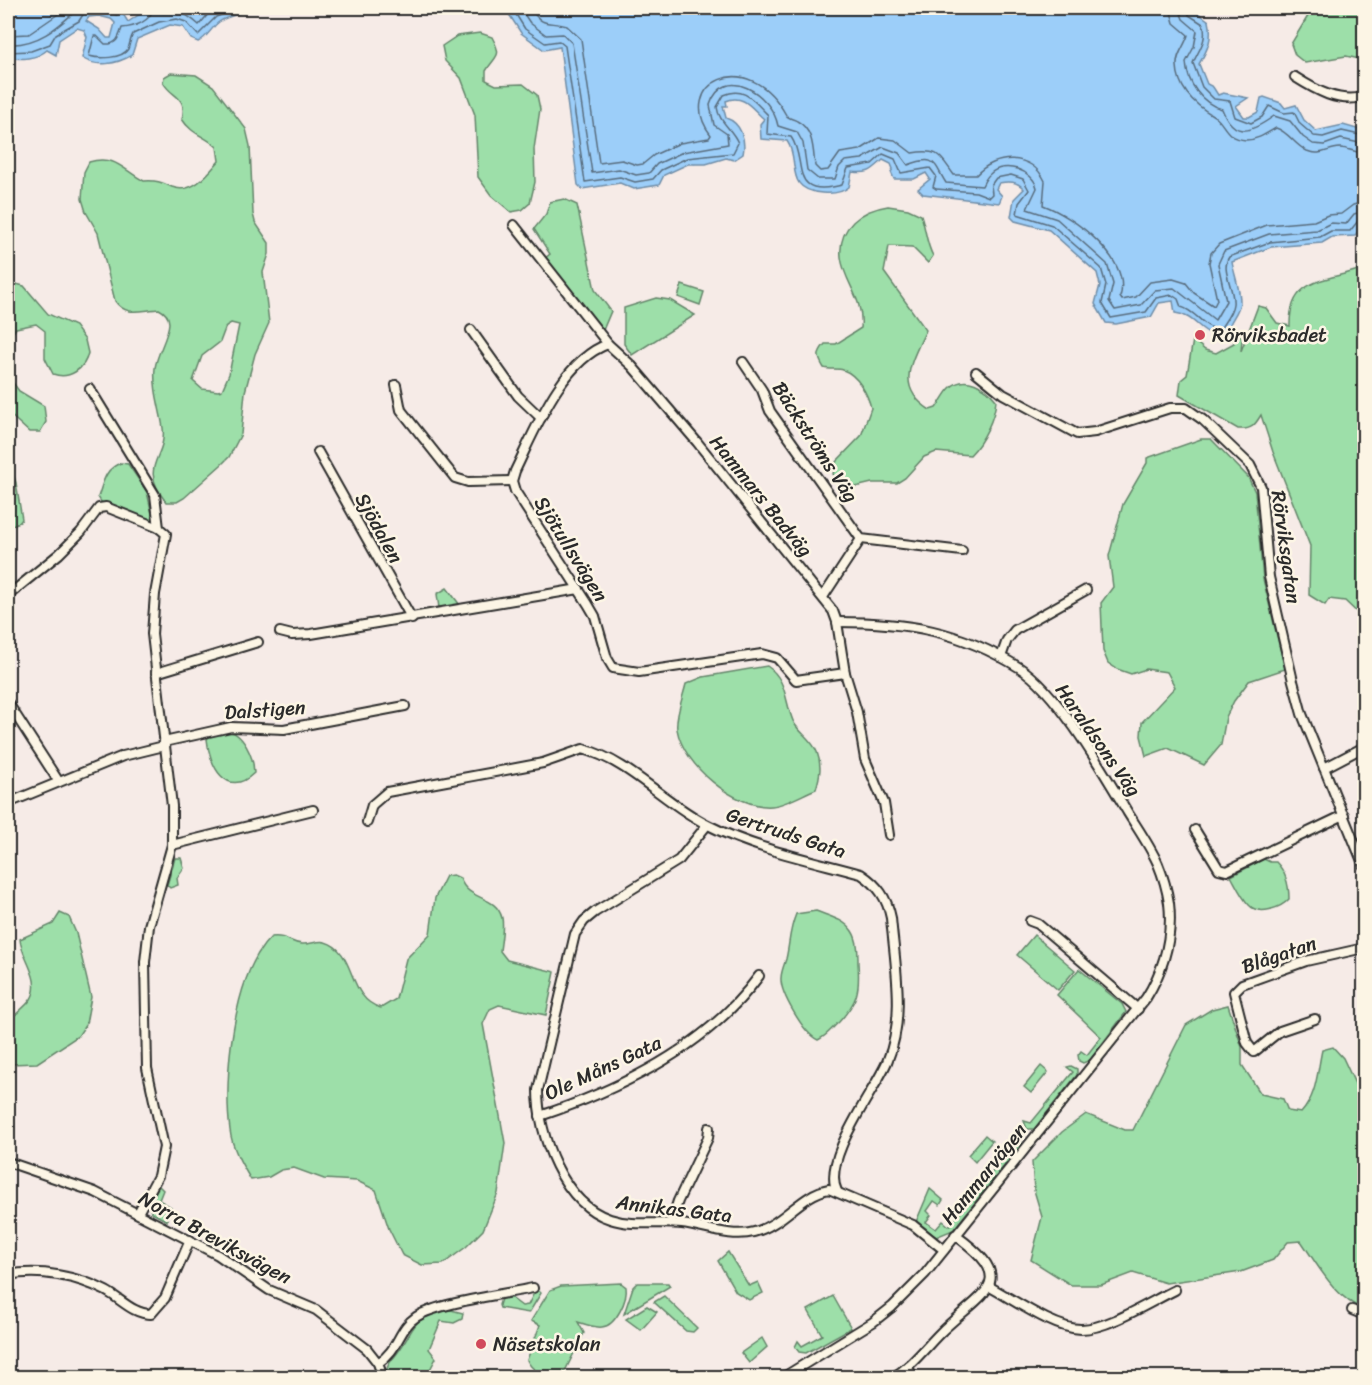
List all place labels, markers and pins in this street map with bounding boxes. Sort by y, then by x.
place label: Rörviksbadet [1212,318,1327,353]
marker: Rörviksbadet [1193,328,1207,342]
place label: Näsetskolan [493,1327,601,1362]
marker: Näsetskolan [474,1337,488,1351]

